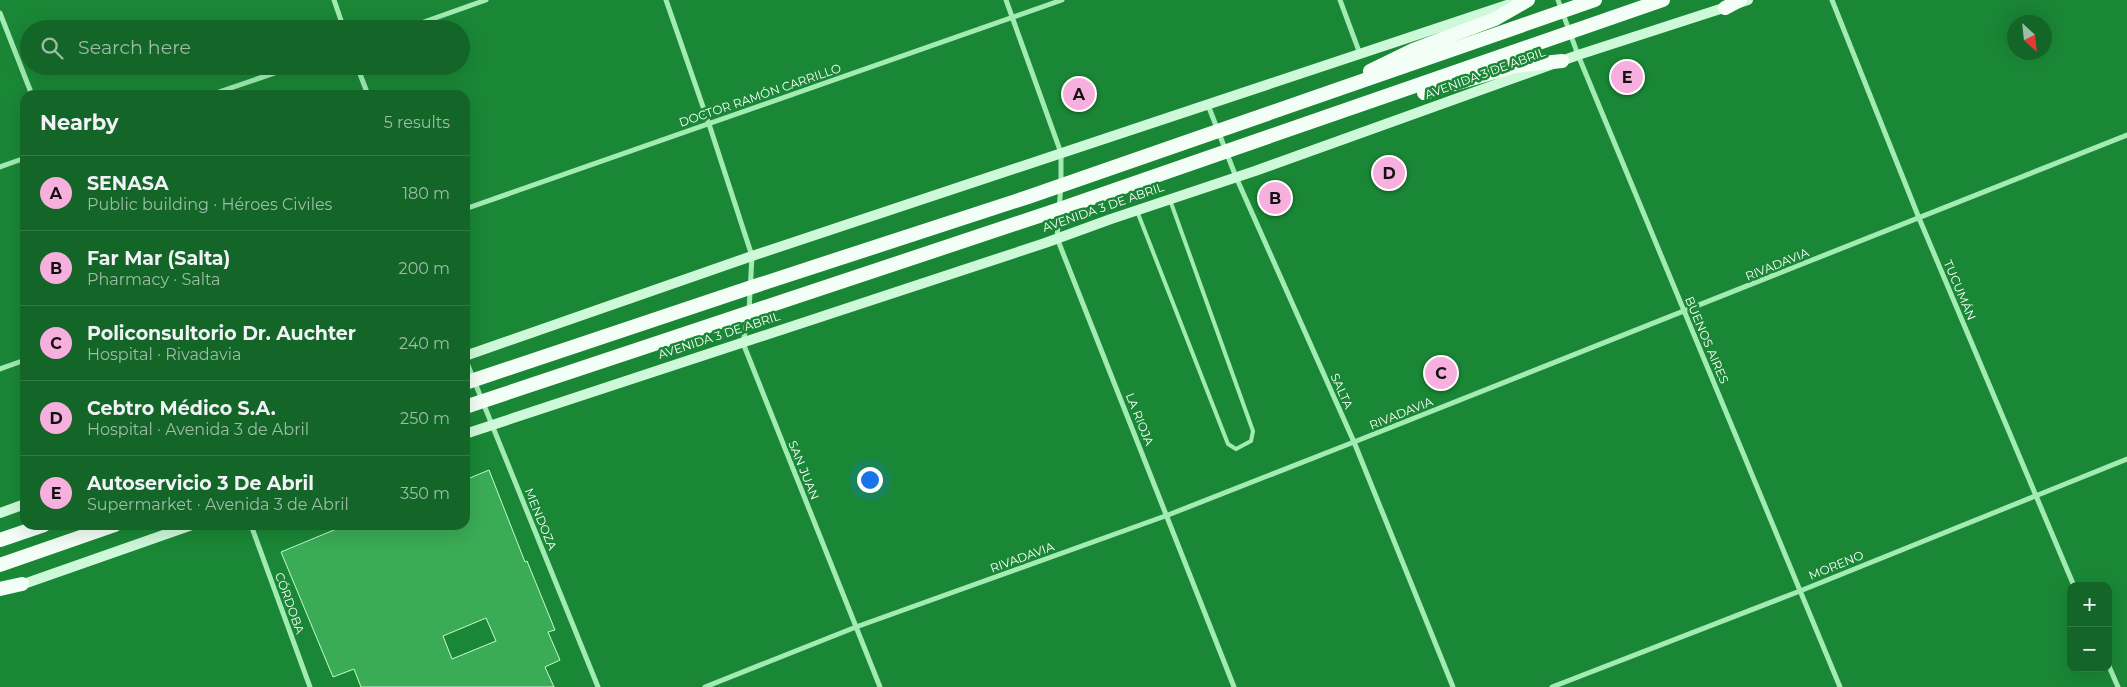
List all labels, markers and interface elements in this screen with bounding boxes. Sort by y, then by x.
north arrow [2007,15,2052,60]
search box [20,20,470,75]
icon: search [38,34,66,62]
text: Search here [78,36,191,59]
street label: AVENIDA 3 DE ABRIL [1423,44,1547,102]
pin: E [1611,58,1643,96]
street label: DOCTOR RAMÓN CARRILLO [677,60,843,130]
pin: A [1063,75,1095,113]
text: Nearby [40,110,119,135]
text: 5 results [384,113,450,132]
pin: D [1373,154,1405,192]
text: SENASA [87,172,168,195]
street label: AVENIDA 3 DE ABRIL [1040,179,1166,235]
pin: B [1259,179,1291,217]
text: A [50,184,62,203]
text: 180 m [402,184,450,203]
text: Public building · Héroes Civiles [87,195,332,214]
street label: RIVADAVIA [1743,244,1811,284]
text: Far Mar (Salta) [87,247,230,270]
street label: TUCUMÁN [1941,258,1979,322]
text: B [50,259,62,278]
text: 200 m [399,259,450,278]
text: Pharmacy · Salta [87,270,221,289]
street label: BUENOS AIRES [1682,294,1732,386]
street label: AVENIDA 3 DE ABRIL [656,308,782,362]
text: Policonsultorio Dr. Auchter [87,322,356,345]
text: C [50,334,62,353]
text: 240 m [399,334,450,353]
text: Hospital · Rivadavia [87,345,241,364]
pin: C [1425,354,1457,392]
street label: SALTA [1328,371,1357,411]
street label: LA RIOJA [1123,390,1157,448]
street label: RIVADAVIA [1367,393,1435,433]
text: Cebtro Médico S.A. [87,397,276,420]
text: D [49,409,63,428]
text: 250 m [400,409,450,428]
text: Hospital · Avenida 3 de Abril [87,420,309,439]
street label: SAN JUAN [785,438,823,502]
your location [857,467,883,493]
text: Autoservicio 3 De Abril [87,472,314,495]
text: E [51,484,61,503]
text: 350 m [400,484,450,503]
street label: MENDOZA [522,486,560,553]
text: Supermarket · Avenida 3 de Abril [87,495,349,514]
street label: RIVADAVIA [988,538,1056,576]
street label: MORENO [1806,547,1866,583]
street label: CÓRDOBA [272,570,308,636]
map controls [2067,582,2112,672]
button: + [2067,582,2112,627]
button: − [2067,627,2112,672]

